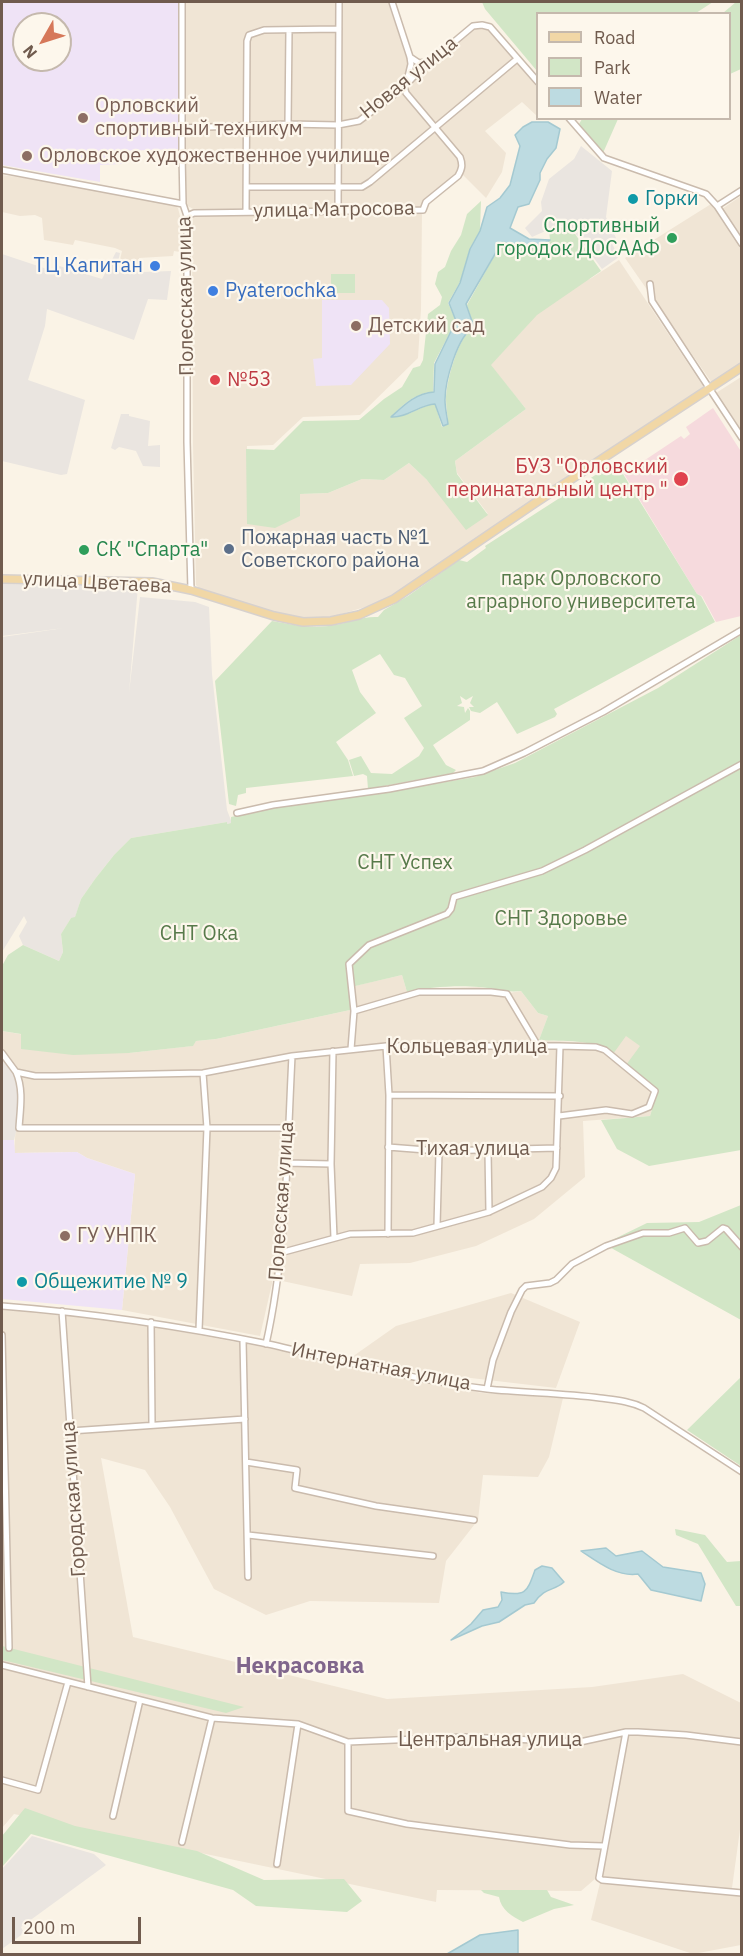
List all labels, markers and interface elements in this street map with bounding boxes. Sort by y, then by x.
north arrow [12,12,72,72]
legend [536,12,731,120]
text: Road [594,26,635,49]
street label: Новая улица [356,32,462,124]
text: N [18,41,41,63]
text: Park [594,56,630,79]
text: Water [594,86,642,109]
place label: Орловский спортивный техникум [95,94,303,141]
marker: Орловский спортивный техникум [76,111,90,125]
place label: Орловское художественное училище [39,144,390,168]
marker: Орловское художественное училище [20,149,34,163]
place label: Горки [645,187,699,211]
marker: Горки [626,192,640,206]
street label: улица Матросова [253,197,415,223]
place label: Спортивный городок ДОСААФ [496,214,660,261]
street label: Полесская улица [173,216,199,376]
marker: Спортивный городок ДОСААФ [665,231,679,245]
place label: ТЦ Капитан [34,254,143,278]
marker: ТЦ Капитан [148,259,162,273]
place label: Pyaterochka [225,279,336,303]
marker: Pyaterochka [206,284,220,298]
place label: Детский сад [368,314,485,338]
marker: Детский сад [349,319,363,333]
place label: №53 [227,368,272,392]
marker: №53 [208,373,222,387]
place label: БУЗ "Орловский перинатальный центр " [447,455,668,502]
marker: БУЗ "Орловский перинатальный центр " [672,470,690,488]
place label: Пожарная часть №1 Советского района [241,526,430,573]
place label: СК "Спарта" [96,538,208,562]
marker: Пожарная часть №1 Советского района [222,542,236,556]
marker: СК "Спарта" [77,543,91,557]
street label: улица Цветаева [22,567,172,599]
park label: парк Орловского аграрного университета [466,567,696,614]
park label: СНТ Успех [357,851,453,875]
park label: СНТ Здоровье [494,907,628,931]
park label: СНТ Ока [160,922,238,946]
street label: Кольцевая улица [386,1035,548,1059]
street label: Полесская улица [264,1121,300,1281]
street label: Тихая улица [416,1137,530,1161]
place label: ГУ УНПК [77,1224,157,1248]
marker: ГУ УНПК [58,1229,72,1243]
place label: Общежитие № 9 [34,1270,188,1294]
marker: Общежитие № 9 [15,1275,29,1289]
street label: Интернатная улица [289,1338,473,1396]
street label: Городская улица [57,1420,91,1578]
district label: Некрасовка [236,1654,364,1680]
street label: Центральная улица [398,1728,582,1752]
scale bar [15,1905,144,1943]
text: 200 m [23,1916,75,1939]

